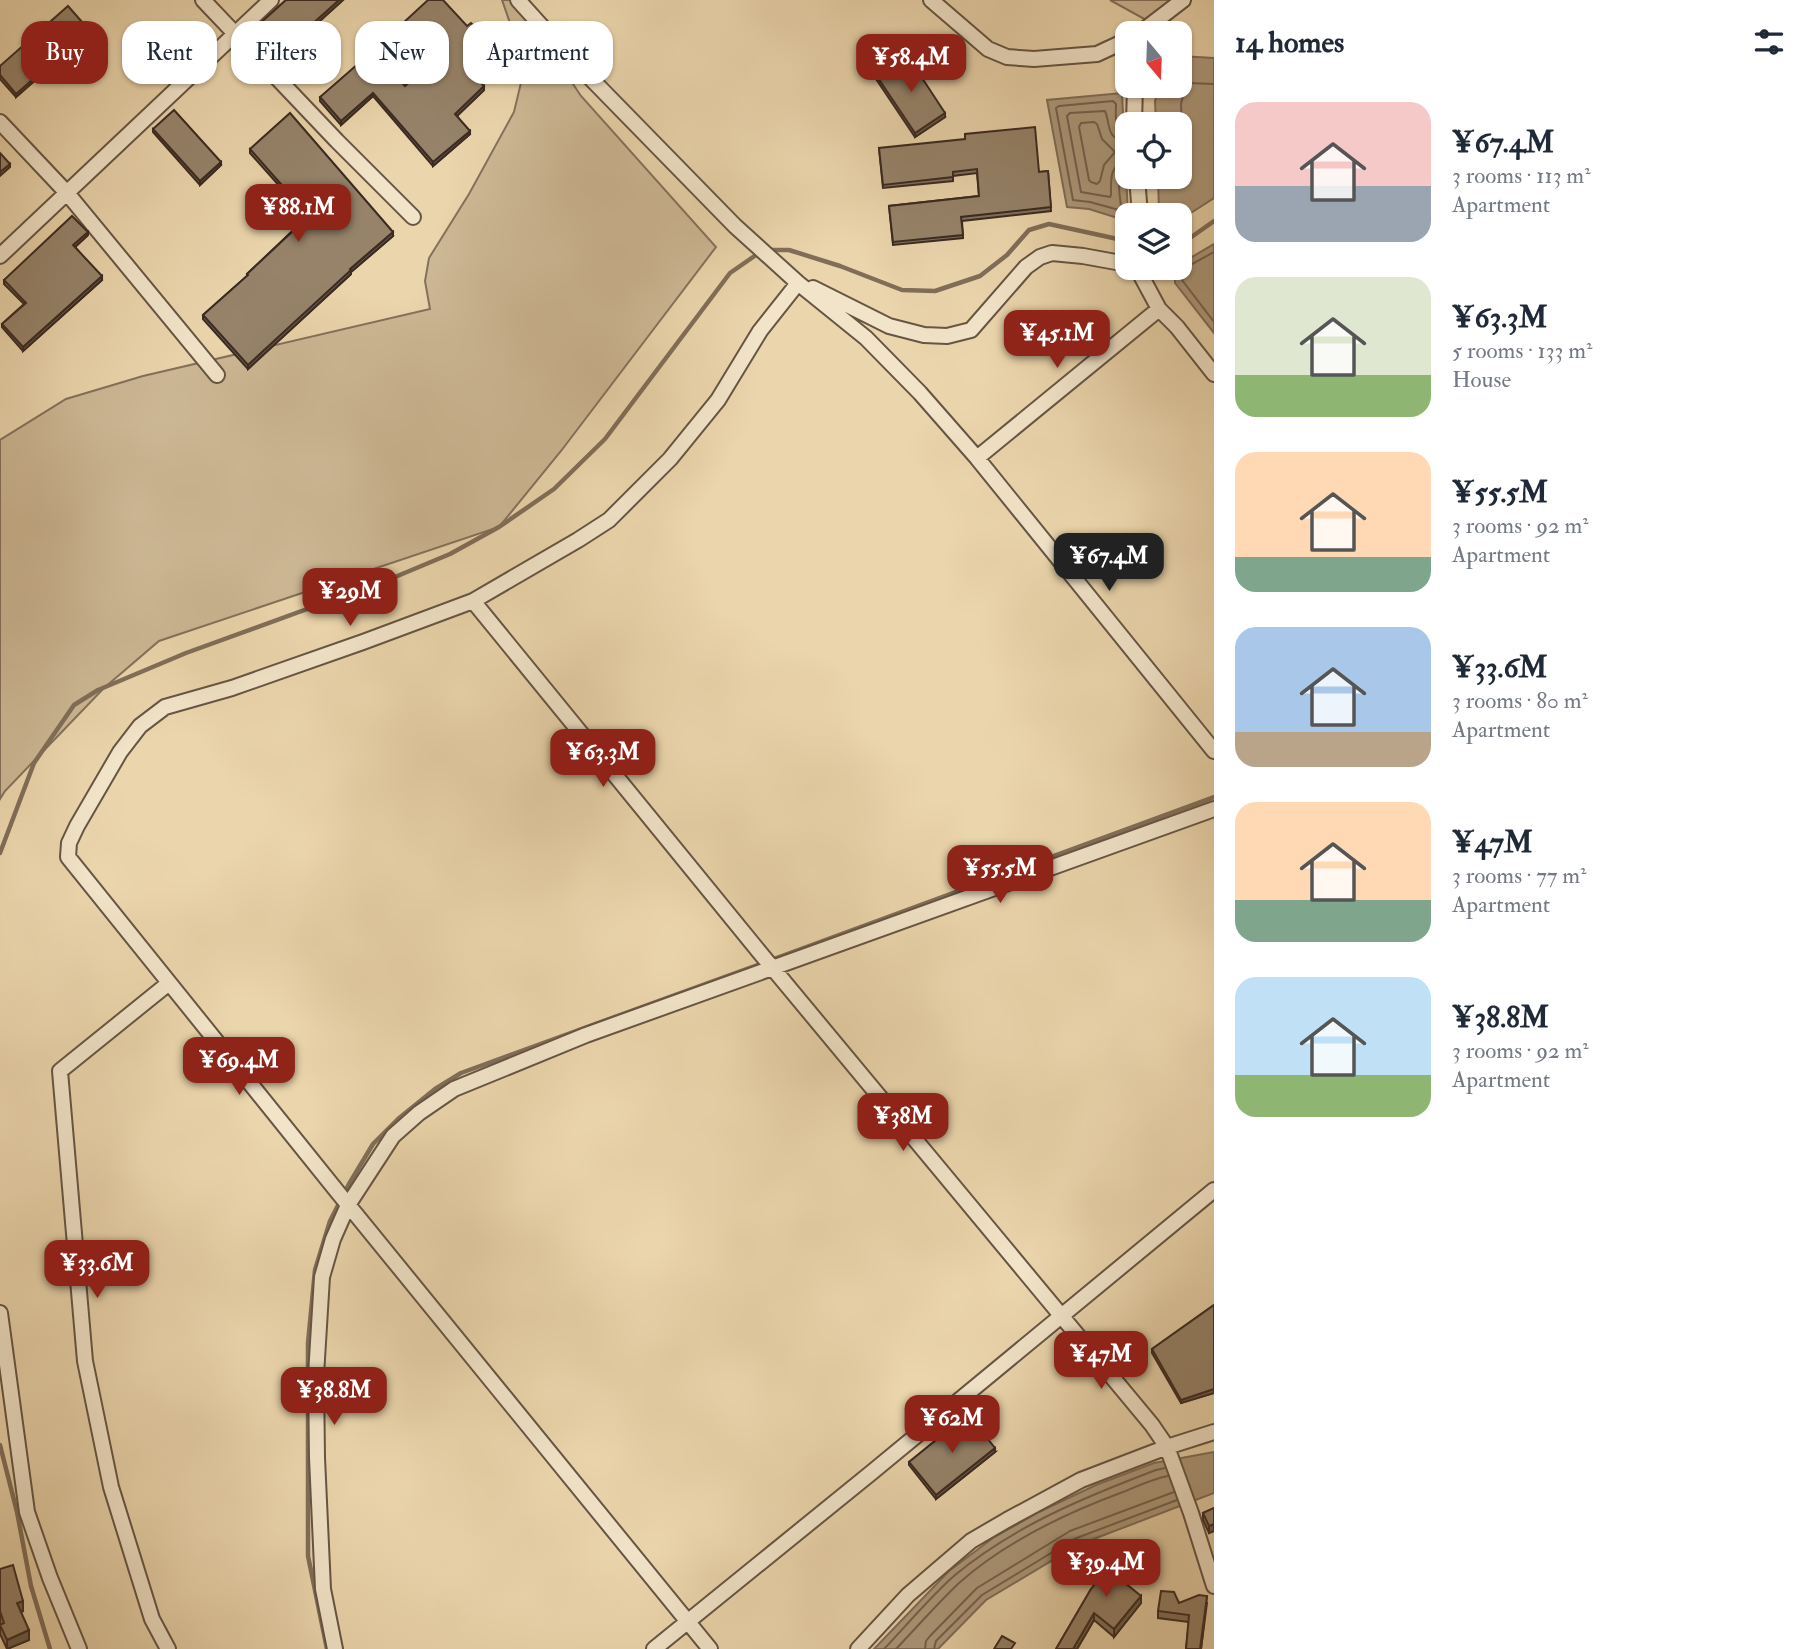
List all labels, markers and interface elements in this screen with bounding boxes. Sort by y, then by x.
chip: Buy [21,21,108,84]
chip: Rent [122,21,217,84]
chip: Filters [231,21,341,84]
chip: New [355,21,449,84]
chip: Apartment [463,21,613,84]
north arrow [1115,21,1192,98]
map controls [1115,21,1192,280]
icon: filters [1750,23,1788,61]
text: 14 homes [1235,24,1344,61]
pin: ¥58.4M [854,34,968,94]
text: ¥58.4M [872,42,950,71]
button: locate [1115,112,1192,189]
text: ¥67.4M [1452,124,1554,161]
icon: home [1291,130,1375,214]
text: 3 rooms · 113 m² [1452,161,1591,190]
pin: ¥88.1M [241,184,355,244]
text: Apartment [1452,190,1550,219]
text: ¥88.1M [261,192,335,221]
button: layers [1115,203,1192,280]
text: ¥63.3M [1452,299,1548,336]
icon: home [1291,305,1375,389]
pin: ¥45.1M [1000,310,1114,370]
text: ¥45.1M [1020,318,1094,347]
text: 5 rooms · 133 m² [1452,336,1593,365]
text: House [1452,365,1511,394]
text: ¥55.5M [1452,474,1548,511]
icon: home [1291,480,1375,564]
text: 3 rooms · 92 m² [1452,511,1589,540]
pin: ¥67.4M [1052,534,1166,593]
text: Apartment [1452,540,1550,569]
text: ¥67.4M [1070,541,1148,570]
pin: ¥29M [309,568,391,628]
text: ¥29M [319,576,381,605]
text: ¥33.6M [1452,649,1548,686]
icon: home [1291,655,1375,739]
text: 3 rooms · 80 m² [1452,686,1588,715]
text: Apartment [1452,715,1550,744]
pin: ¥63.3M [546,730,660,789]
text: ¥63.3M [566,737,640,766]
text: ¥47M [1452,824,1533,861]
icon: home [1291,830,1375,914]
pin: ¥55.5M [943,846,1057,905]
text: ¥55.5M [963,853,1037,882]
text: 3 rooms · 77 m² [1452,861,1587,890]
text: Apartment [1452,890,1550,919]
text: ¥38.8M [1452,999,1549,1036]
icon: home [1291,1005,1375,1089]
text: 3 rooms · 92 m² [1452,1036,1589,1065]
pin: ¥69.4M [182,1038,296,1097]
text: ¥69.4M [199,1045,279,1074]
text: Apartment [1452,1065,1550,1094]
pin: ¥38M [862,1094,944,1153]
text: ¥38M [873,1101,933,1130]
pin: ¥33.6M [40,1240,154,1300]
text: ¥33.6M [60,1248,134,1277]
pin: ¥47M [1060,1332,1142,1391]
text: ¥47M [1070,1339,1132,1368]
pin: ¥38.8M [277,1368,391,1427]
text: ¥38.8M [297,1375,371,1404]
pin: ¥62M [911,1396,993,1455]
text: ¥62M [921,1403,983,1432]
pin: ¥39.4M [1049,1540,1163,1599]
text: ¥39.4M [1067,1547,1145,1576]

